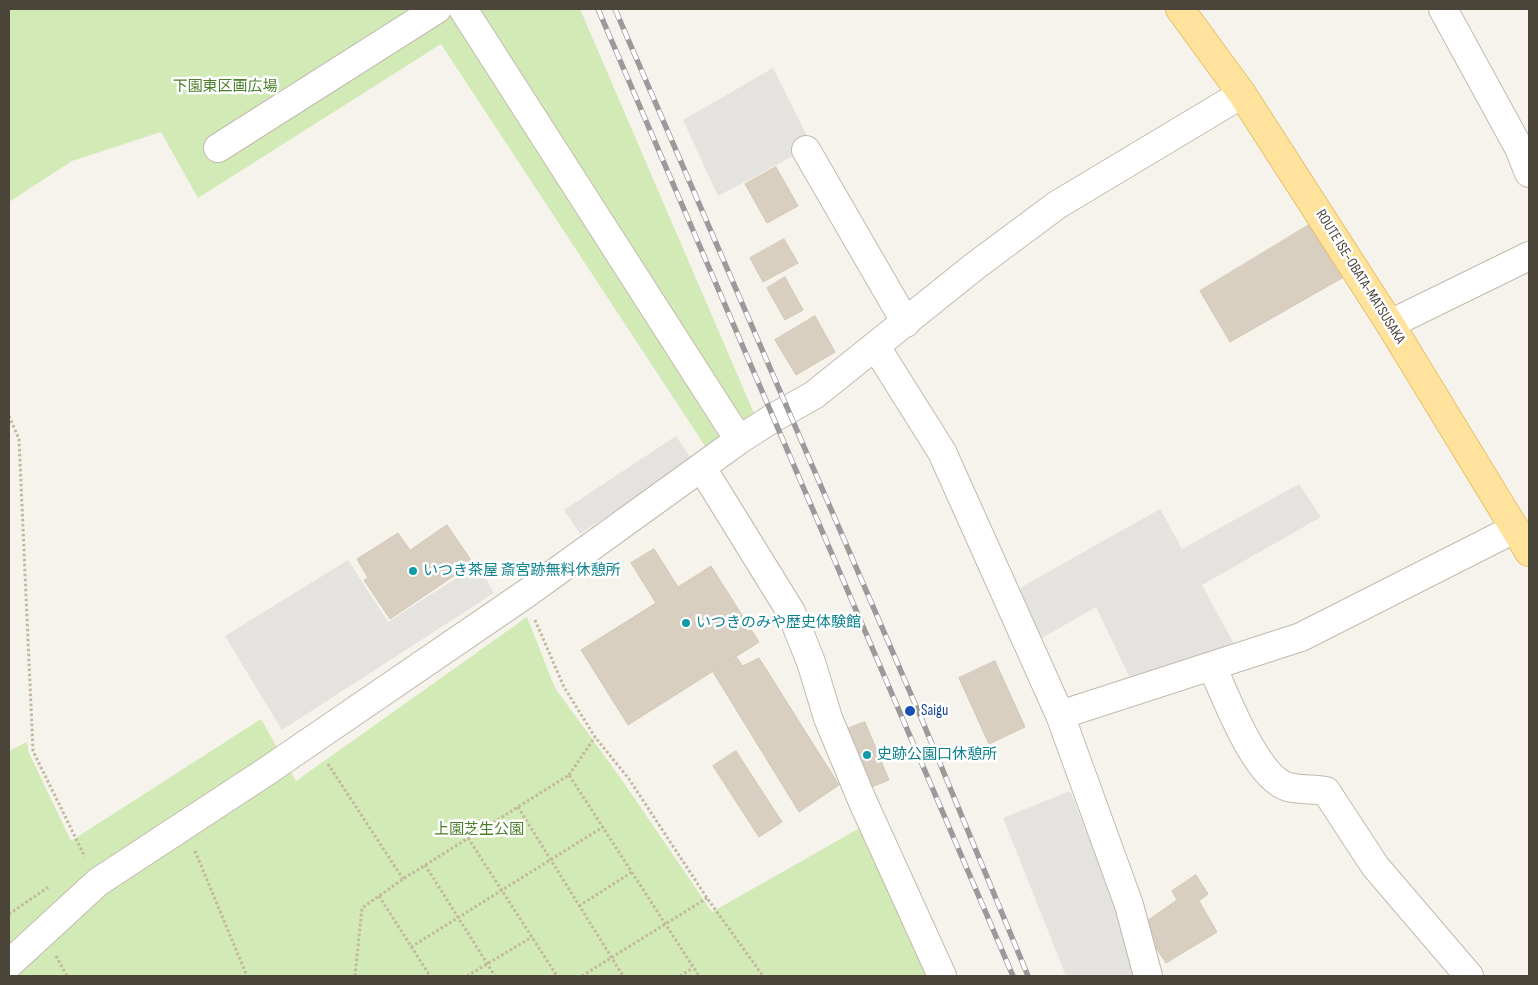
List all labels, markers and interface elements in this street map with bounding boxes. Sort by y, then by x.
park label: 下園東区画広場 [173,78,277,96]
street label: ROUTE ISE-OBATA-MATSUSAKA [1311,206,1409,348]
place label: いつき茶屋 斎宮跡無料休憩所 [423,562,620,580]
marker: いつき茶屋 斎宮跡無料休憩所 [407,565,419,577]
place label: いつきのみや歴史体験館 [696,614,861,632]
marker: いつきのみや歴史体験館 [680,617,692,629]
place label: Saigu [921,702,948,720]
marker: Saigu [903,704,917,718]
place label: 史跡公園口休憩所 [877,746,997,764]
marker: 史跡公園口休憩所 [861,749,873,761]
park label: 上園芝生公園 [434,821,524,839]

